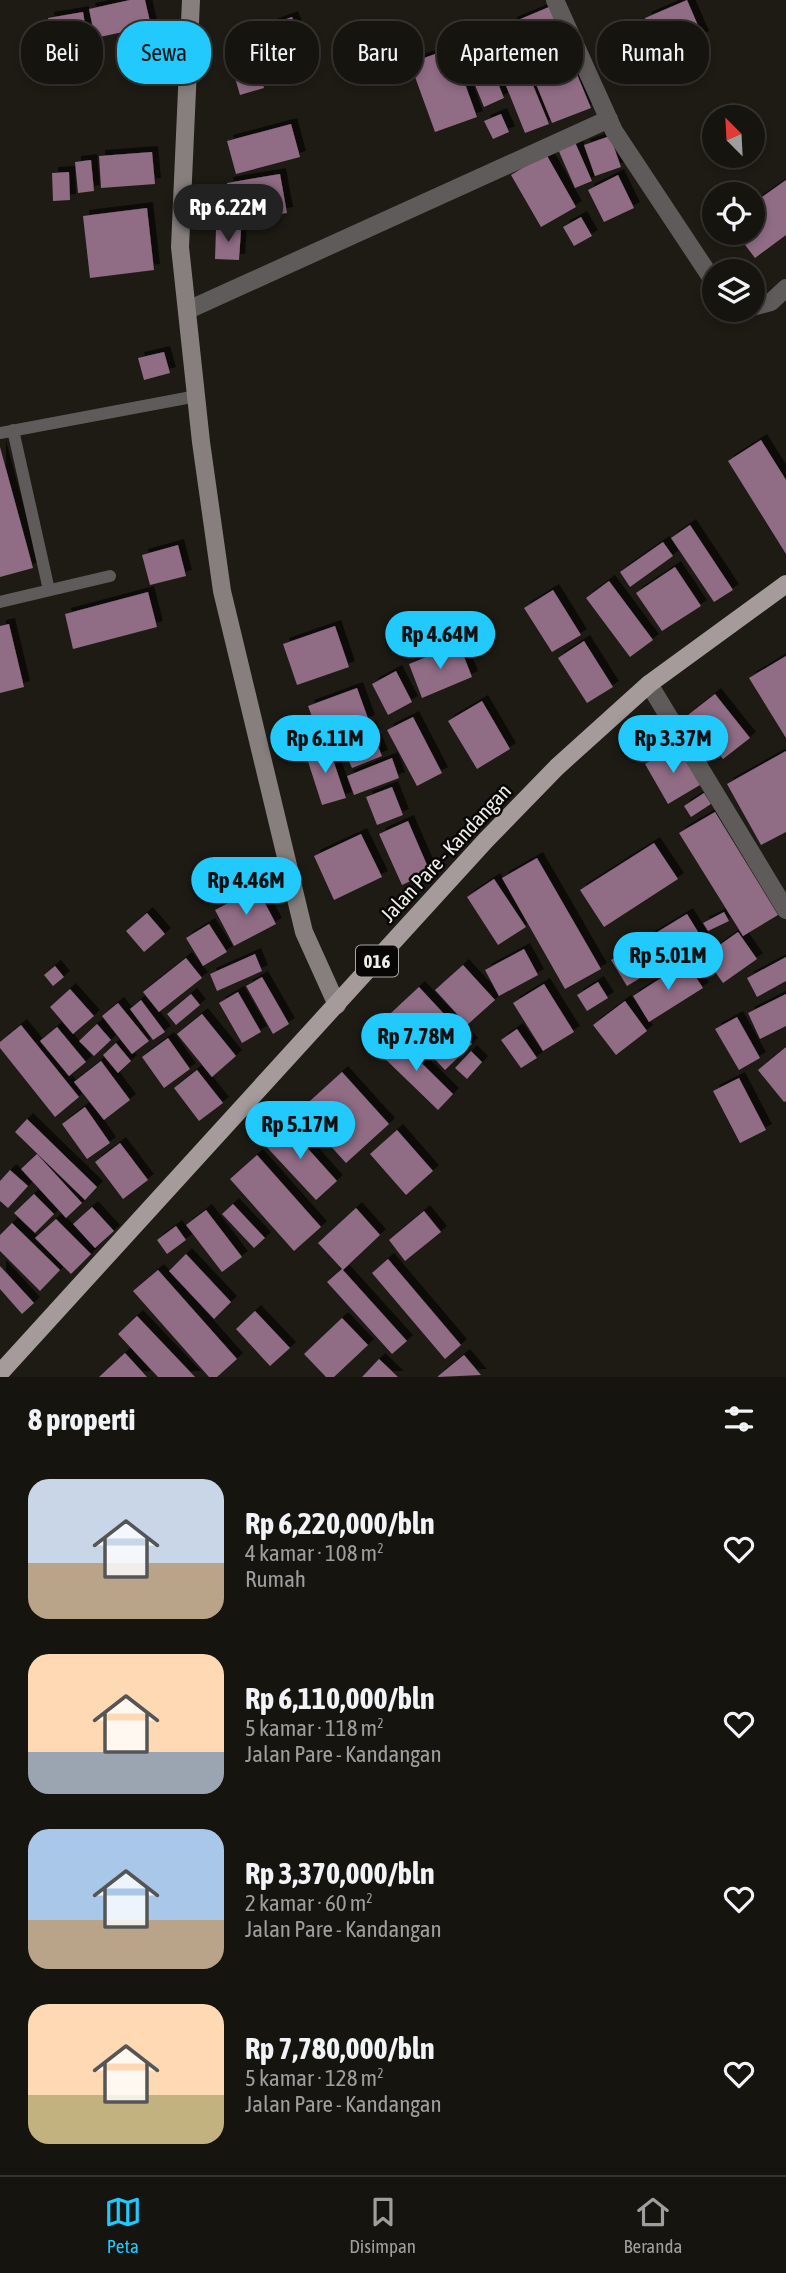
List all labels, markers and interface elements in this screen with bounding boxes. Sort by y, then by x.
chip: Beli [21,21,103,84]
chip: Sewa [117,21,211,84]
chip: Filter [225,21,319,84]
chip: Baru [333,21,423,84]
chip: Apartemen [437,21,583,84]
chip: Rumah [597,21,709,84]
north arrow [702,105,765,168]
map controls [702,105,765,322]
button: locate [702,182,765,245]
pin: Rp 6.22M [156,184,300,244]
text: Rp 6.22M [189,194,267,220]
button: layers [702,259,765,322]
pin: Rp 4.64M [368,612,512,671]
text: Rp 4.64M [401,621,479,647]
pin: Rp 6.11M [253,716,397,775]
pin: Rp 3.37M [601,716,745,775]
text: Rp 6.11M [286,725,364,751]
text: Rp 3.37M [634,725,712,751]
street label: Jalan Pare - Kandangan [375,778,515,926]
pin: Rp 4.46M [174,858,318,917]
text: Rp 4.46M [207,867,285,893]
pin: Rp 5.01M [596,932,740,992]
text: Rp 5.01M [629,942,707,968]
road number: 016 [356,945,398,976]
pin: Rp 7.78M [344,1014,488,1073]
text: Rp 7.78M [377,1023,455,1049]
pin: Rp 5.17M [228,1102,372,1161]
text: Rp 5.17M [261,1111,339,1137]
icon: filters [720,1400,758,1438]
text: 8 properti [28,1402,135,1436]
text: Rp 6,220,000/bln [245,1506,435,1540]
icon: home [84,1507,168,1591]
icon: heart [720,1530,758,1568]
text: 4 kamar · 108 m² [245,1540,384,1566]
text: Rumah [245,1566,306,1592]
text: Rp 6,110,000/bln [245,1681,435,1715]
icon: home [84,1682,168,1766]
icon: heart [720,1705,758,1743]
text: 5 kamar · 118 m² [245,1715,384,1741]
text: Jalan Pare - Kandangan [245,1741,442,1767]
text: Rp 3,370,000/bln [245,1856,435,1890]
icon: home [84,1857,168,1941]
icon: heart [720,1880,758,1918]
text: 2 kamar · 60 m² [245,1890,373,1916]
text: Jalan Pare - Kandangan [245,1916,442,1942]
text: Rp 7,780,000/bln [245,2031,435,2065]
icon: home [84,2032,168,2116]
icon: heart [720,2055,758,2093]
text: 5 kamar · 128 m² [245,2065,384,2091]
text: Jalan Pare - Kandangan [245,2091,442,2117]
tab: Peta [104,2193,142,2257]
tab: Disimpan [349,2193,416,2257]
tab: Beranda [624,2193,682,2257]

